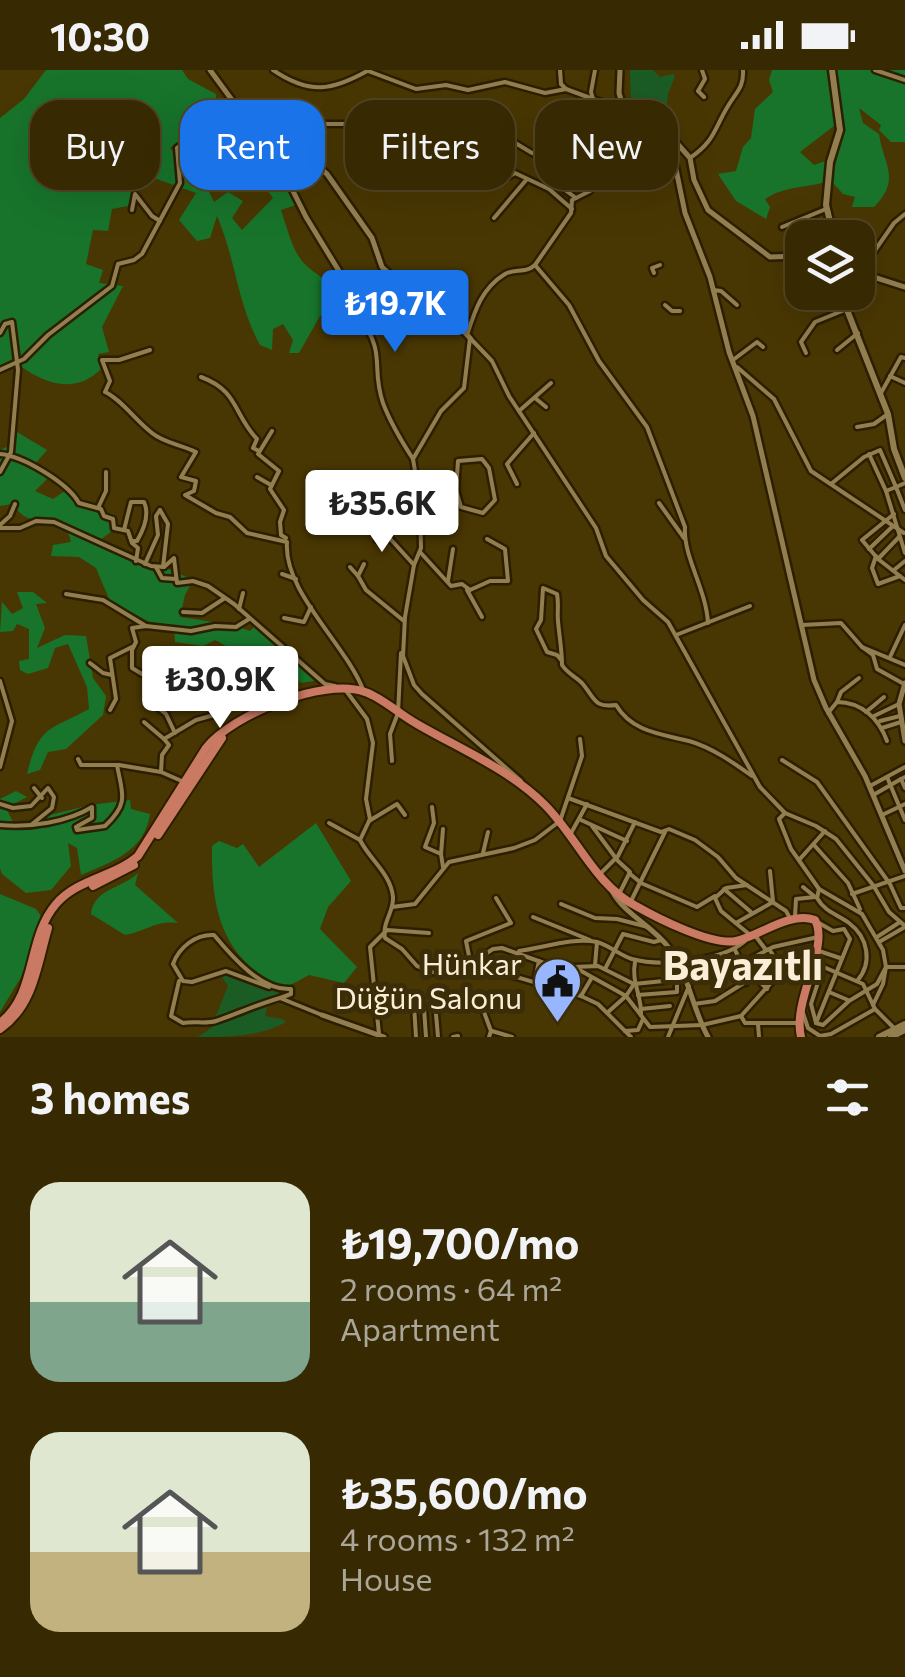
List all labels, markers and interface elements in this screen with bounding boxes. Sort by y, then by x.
text: 10:30 [50,12,150,59]
chip: Buy [30,100,160,190]
chip: Rent [180,100,325,190]
chip: Filters [345,100,515,190]
chip: New [535,100,678,190]
map controls [785,220,875,310]
button: layers [785,220,875,310]
pin: ₺19.7K [314,270,476,355]
text: ₺19.7K [343,282,447,322]
pin: ₺35.6K [301,470,463,555]
text: ₺35.6K [327,482,437,522]
pin: ₺30.9K [139,646,301,731]
text: ₺30.9K [164,658,276,698]
district label: Bayazıtlı [663,939,823,988]
place label: Hünkar Düğün Salonu [334,944,522,1015]
public building icon: Hünkar Düğün Salonu [531,956,583,1024]
icon: filters [820,1070,875,1125]
text: 3 homes [30,1071,190,1123]
text: ₺19,700/mo [340,1216,579,1268]
icon: home [110,1222,230,1342]
text: 2 rooms · 64 m² [340,1268,562,1308]
text: Apartment [340,1308,500,1348]
text: ₺35,600/mo [340,1466,588,1518]
icon: home [110,1472,230,1592]
text: 4 rooms · 132 m² [340,1518,575,1558]
text: House [340,1558,432,1598]

